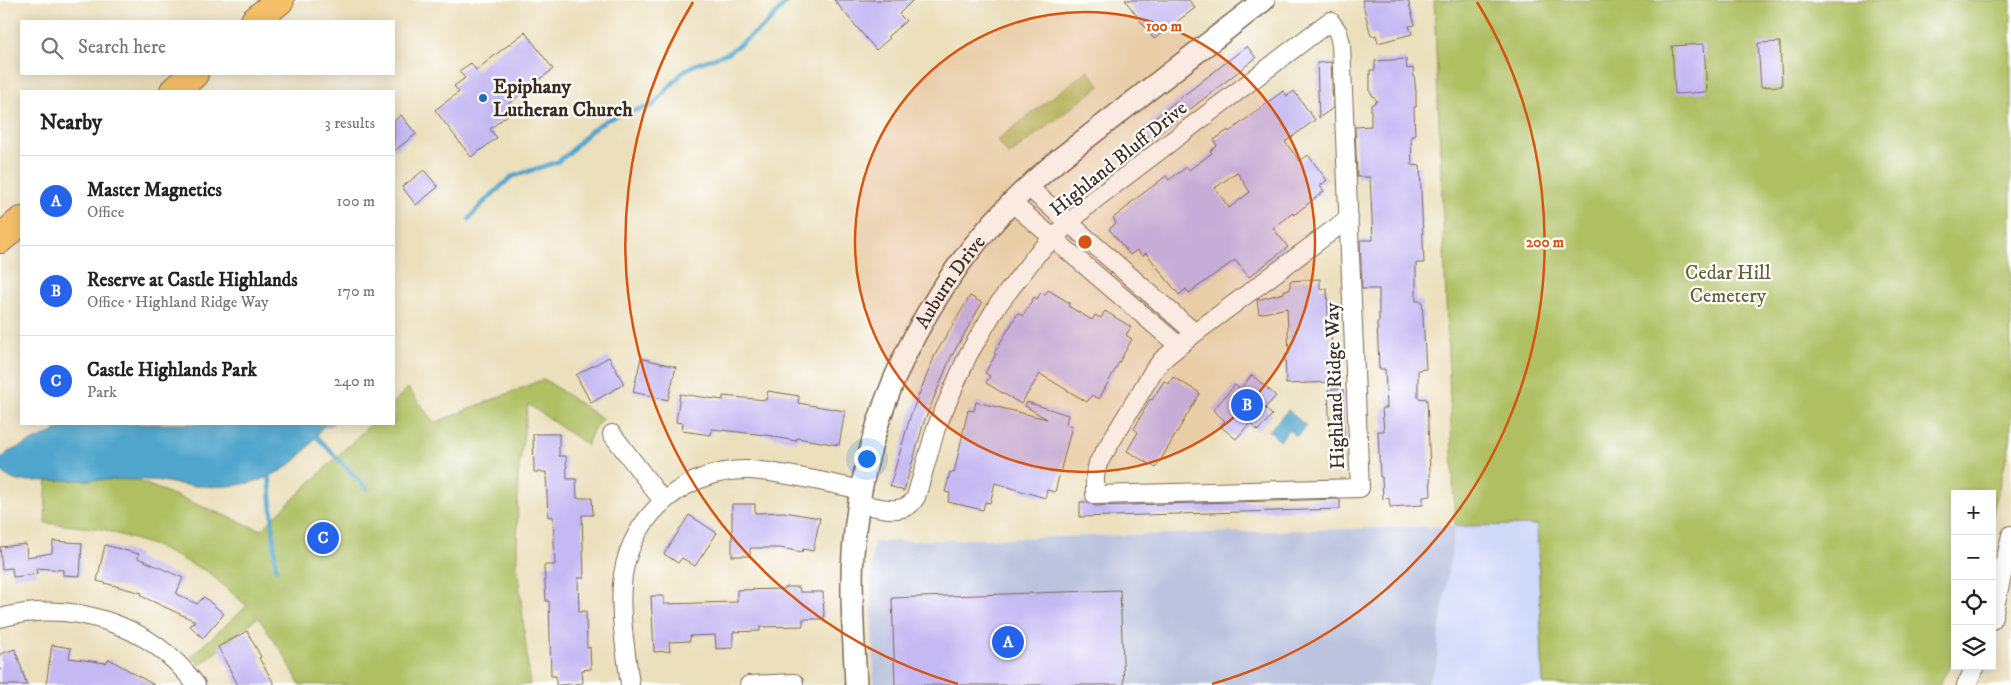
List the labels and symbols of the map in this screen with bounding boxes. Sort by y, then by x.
text: 100 m [1146,17,1183,36]
place label: Epiphany Lutheran Church [493,75,633,123]
marker: Epiphany Lutheran Church [477,92,489,104]
street label: Highland Bluff Drive [1045,96,1193,222]
street label: Auburn Drive [910,230,991,334]
centre of rings [1076,233,1094,251]
text: 200 m [1526,233,1565,252]
park label: Cedar Hill Cemetery [1685,261,1771,309]
street label: Highland Ridge Way [1320,302,1351,470]
pin: B [1231,386,1263,424]
your location [854,446,880,472]
pin: C [307,519,339,557]
pin: A [992,623,1024,661]

